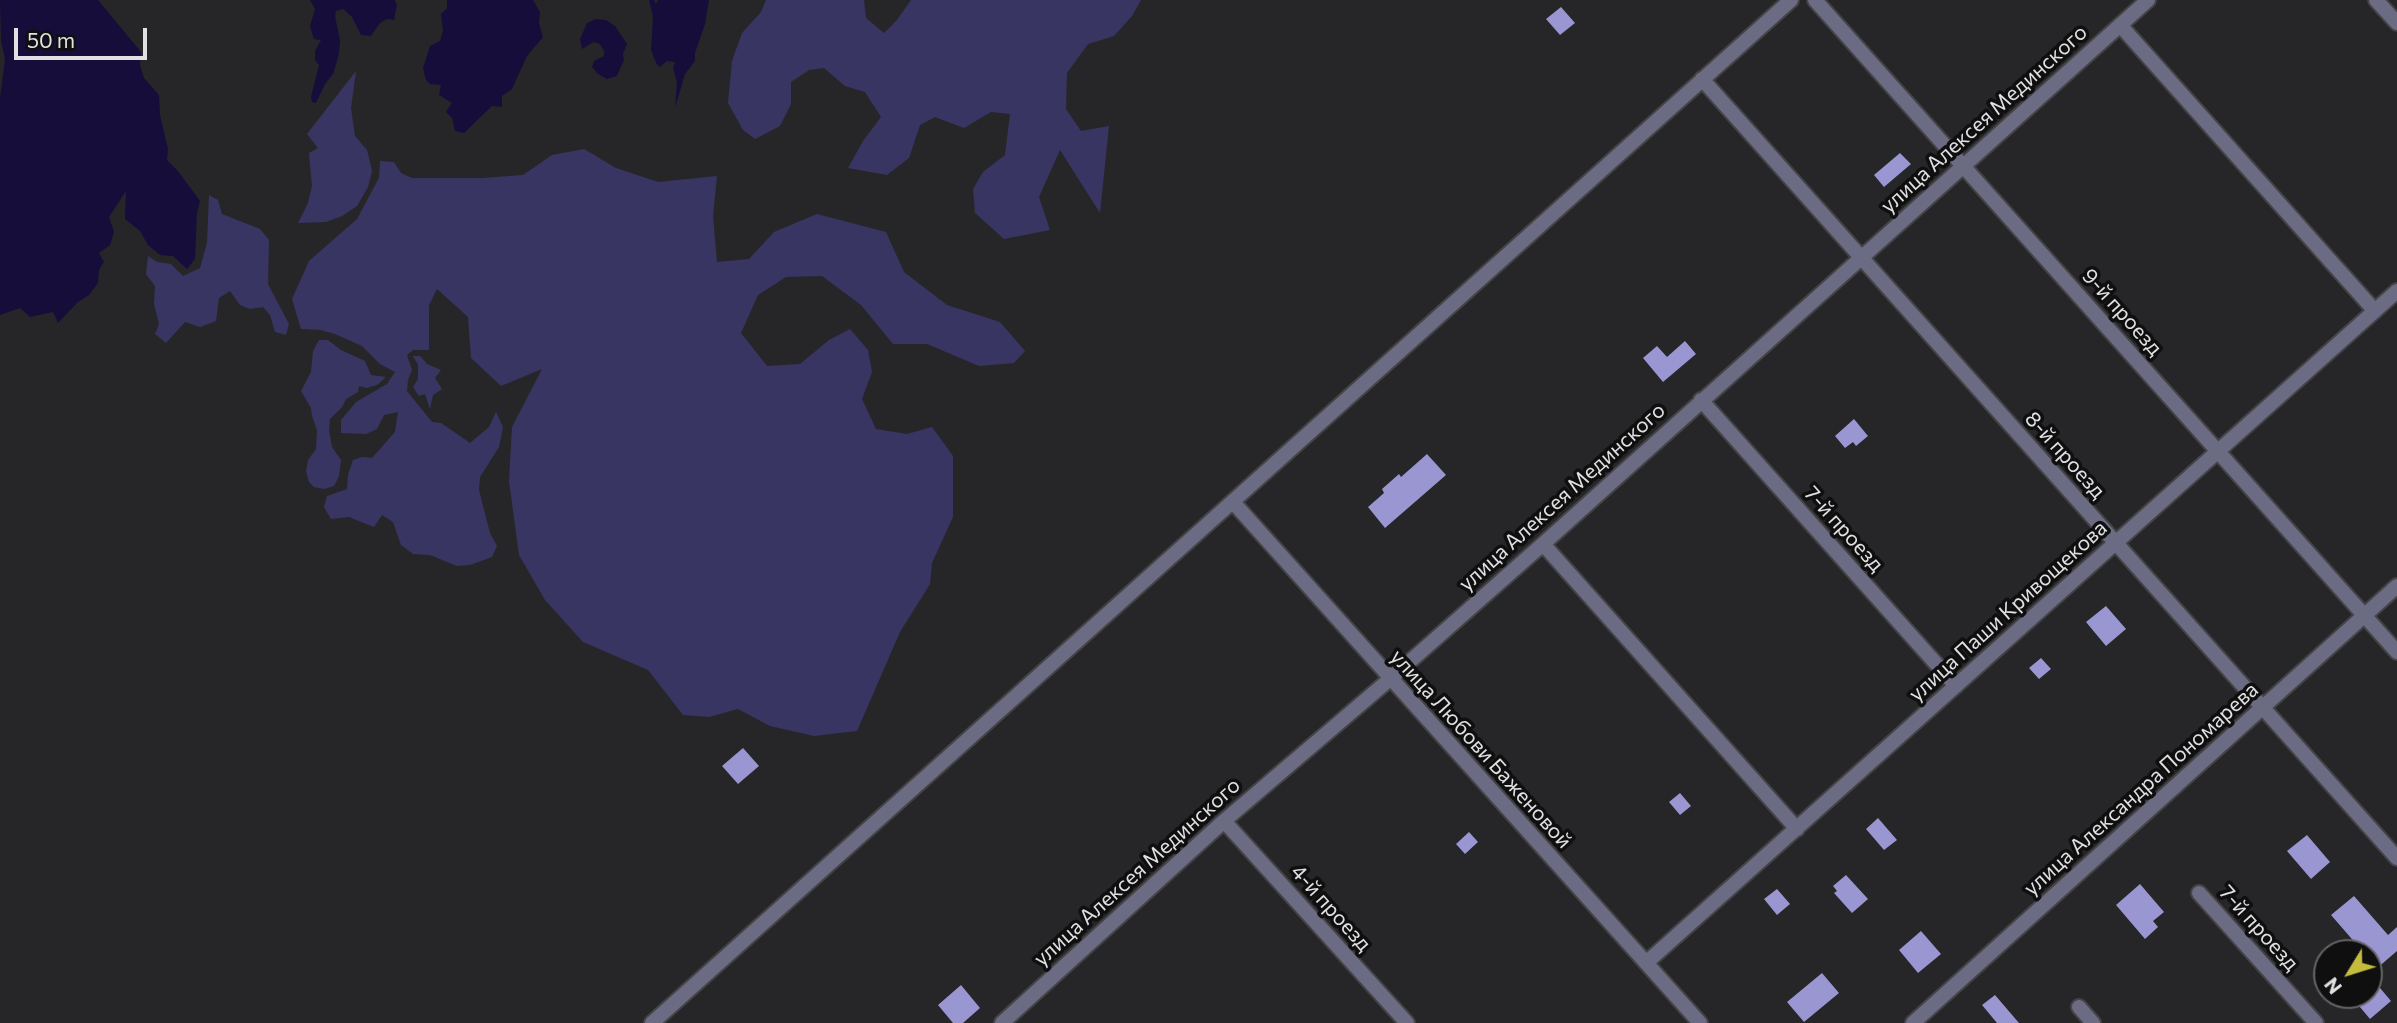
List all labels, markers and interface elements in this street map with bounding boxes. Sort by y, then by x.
scale bar [18,14,150,58]
street label: улица Алексея Мединского [1876,20,2092,218]
text: 50 m [27,27,75,52]
street label: 9-й проезд [2077,263,2167,361]
street label: улица Алексея Мединского [1454,398,1670,596]
street label: 8-й проезд [2020,406,2110,504]
street label: 7-й проезд [1799,481,1889,577]
street label: улица Паши Кривощекова [1904,515,2112,707]
street label: улица Любови Баженовой [1385,645,1577,853]
street label: улица Александра Пономарева [2019,677,2263,901]
street label: улица Алексея Мединского [1029,773,1245,971]
street label: 4-й проезд [1286,859,1376,957]
street label: 7-й проезд [2214,880,2304,976]
north arrow [2313,939,2383,1009]
text: N [2319,973,2346,999]

